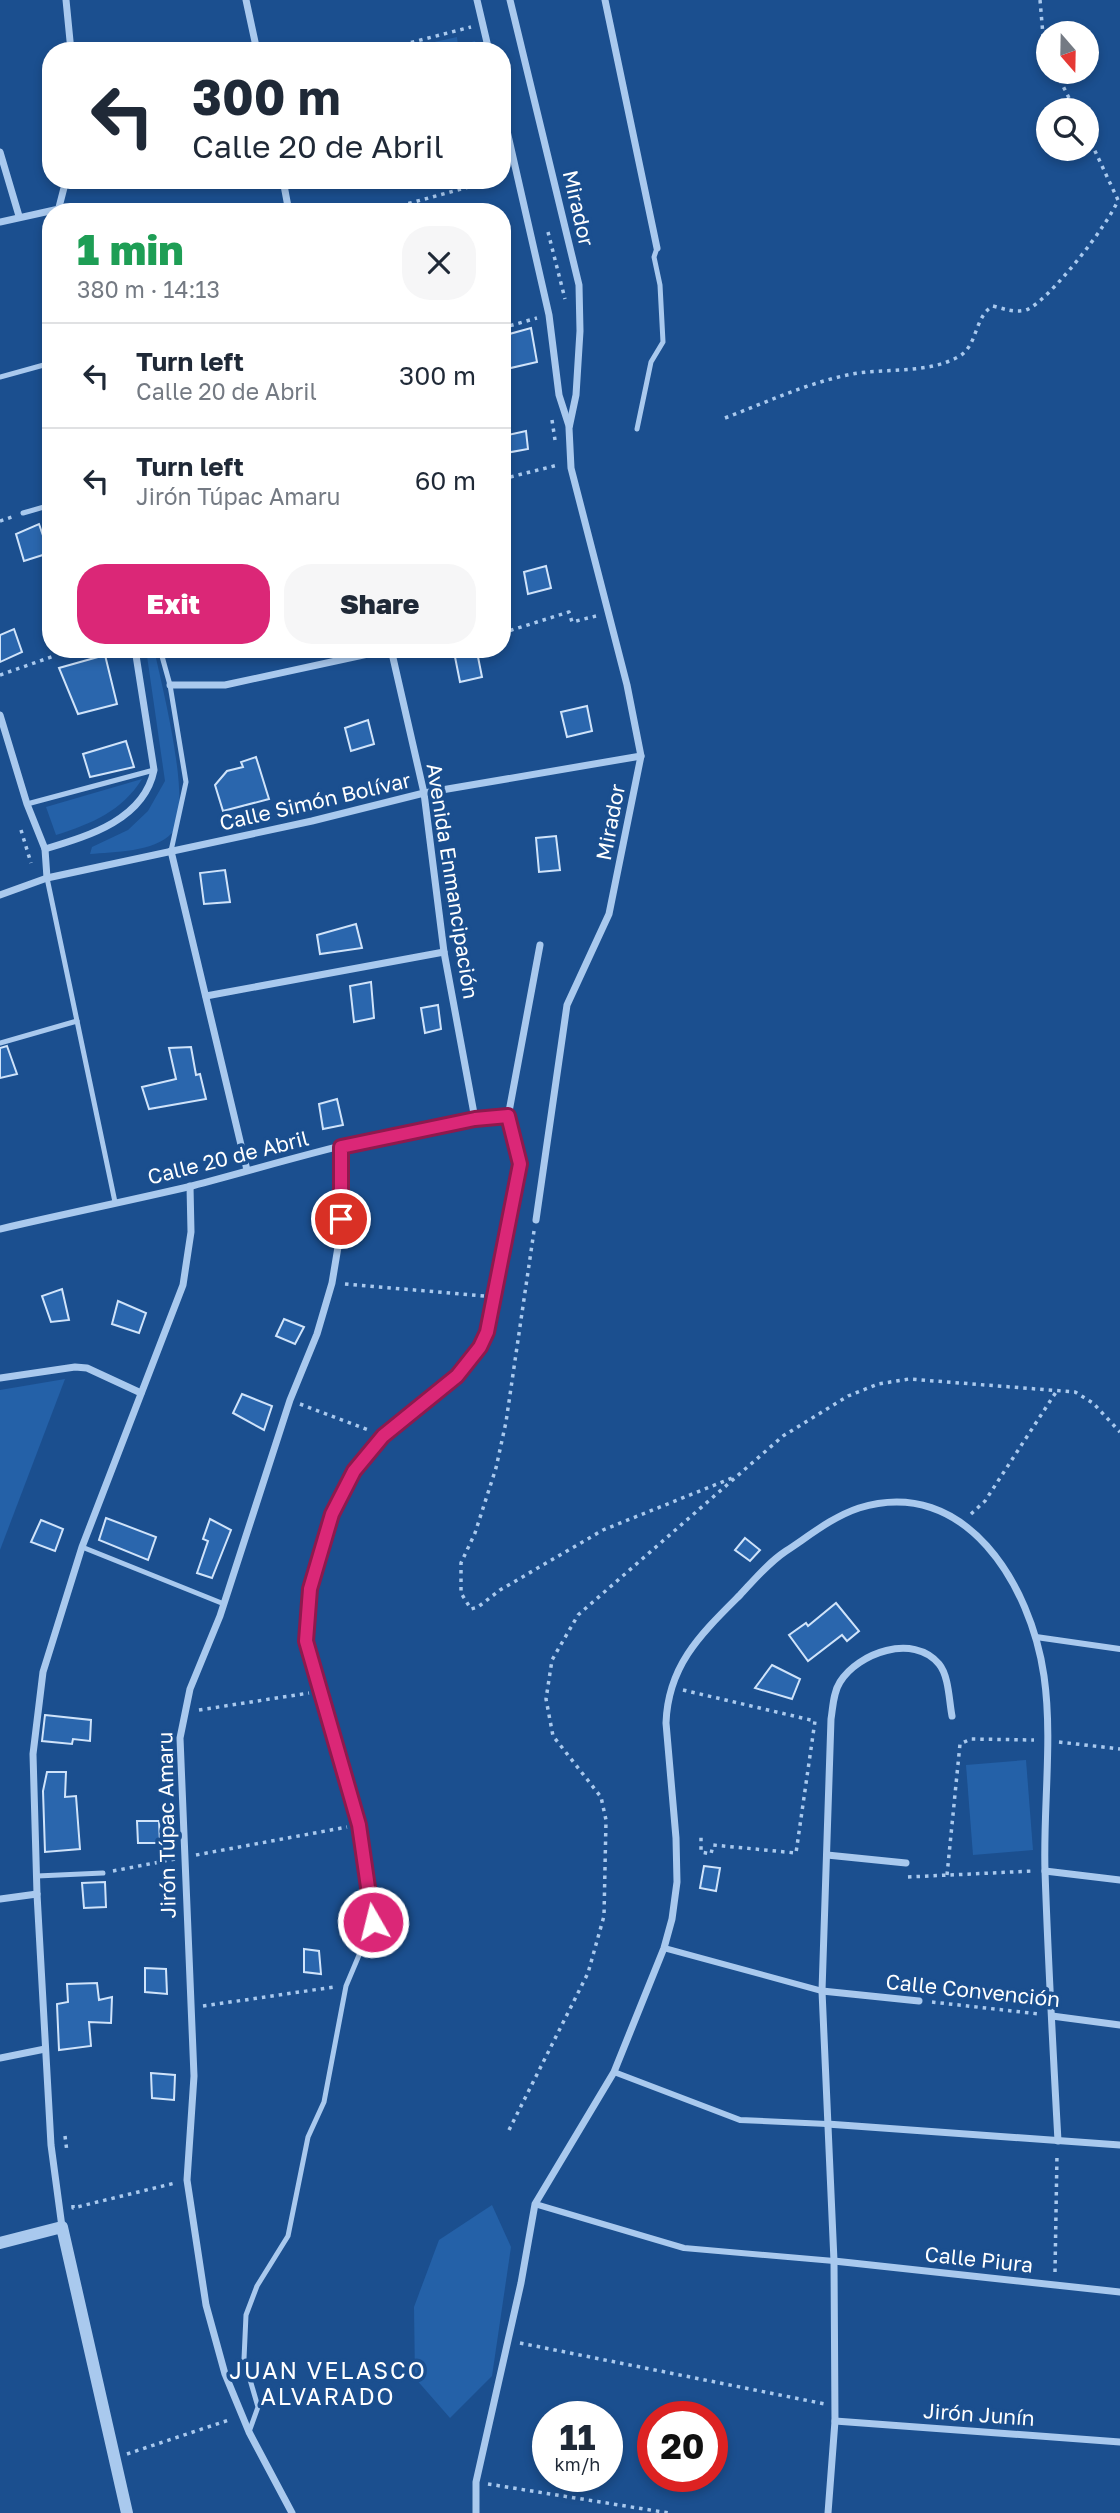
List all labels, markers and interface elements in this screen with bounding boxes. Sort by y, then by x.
north arrow [1036,21,1099,84]
map controls [1036,21,1099,161]
text: 300 m [192,67,341,126]
icon: left [77,70,168,161]
button: search [1036,98,1099,161]
text: Calle 20 de Abril [192,127,444,165]
street label: Mirador [558,167,600,249]
text: 1 min [77,224,184,274]
button: close [402,226,476,300]
text: 380 m · 14:13 [77,275,220,303]
text: Turn left [136,346,244,377]
icon: left [77,357,115,395]
text: 300 m [399,360,476,391]
text: Calle 20 de Abril [136,377,317,405]
text: Turn left [136,451,244,482]
icon: left [77,462,115,500]
text: 60 m [415,465,476,496]
text: Jirón Túpac Amaru [136,482,341,510]
button: Exit [77,564,270,644]
button: Share [284,564,476,644]
street label: Avenida Enmancipación [422,761,484,1001]
street label: Calle Simón Bolívar [217,766,413,836]
street label: Mirador [590,782,630,862]
street label: Calle 20 de Abril [145,1124,311,1190]
pin [311,1189,371,1249]
icon: arrive [322,1200,360,1238]
street label: Jirón Túpac Amaru [151,1731,181,1919]
position arrow [336,1885,410,1959]
street label: Calle Convención [885,1968,1061,2012]
street label: Calle Piura [924,2240,1034,2278]
district label: JUAN VELASCO ALVARADO [229,2356,427,2410]
street label: Jirón Junín [922,2397,1036,2431]
speed limit sign: 20 [637,2401,728,2492]
text: 11 [559,2416,596,2458]
text: km/h [555,2453,600,2475]

